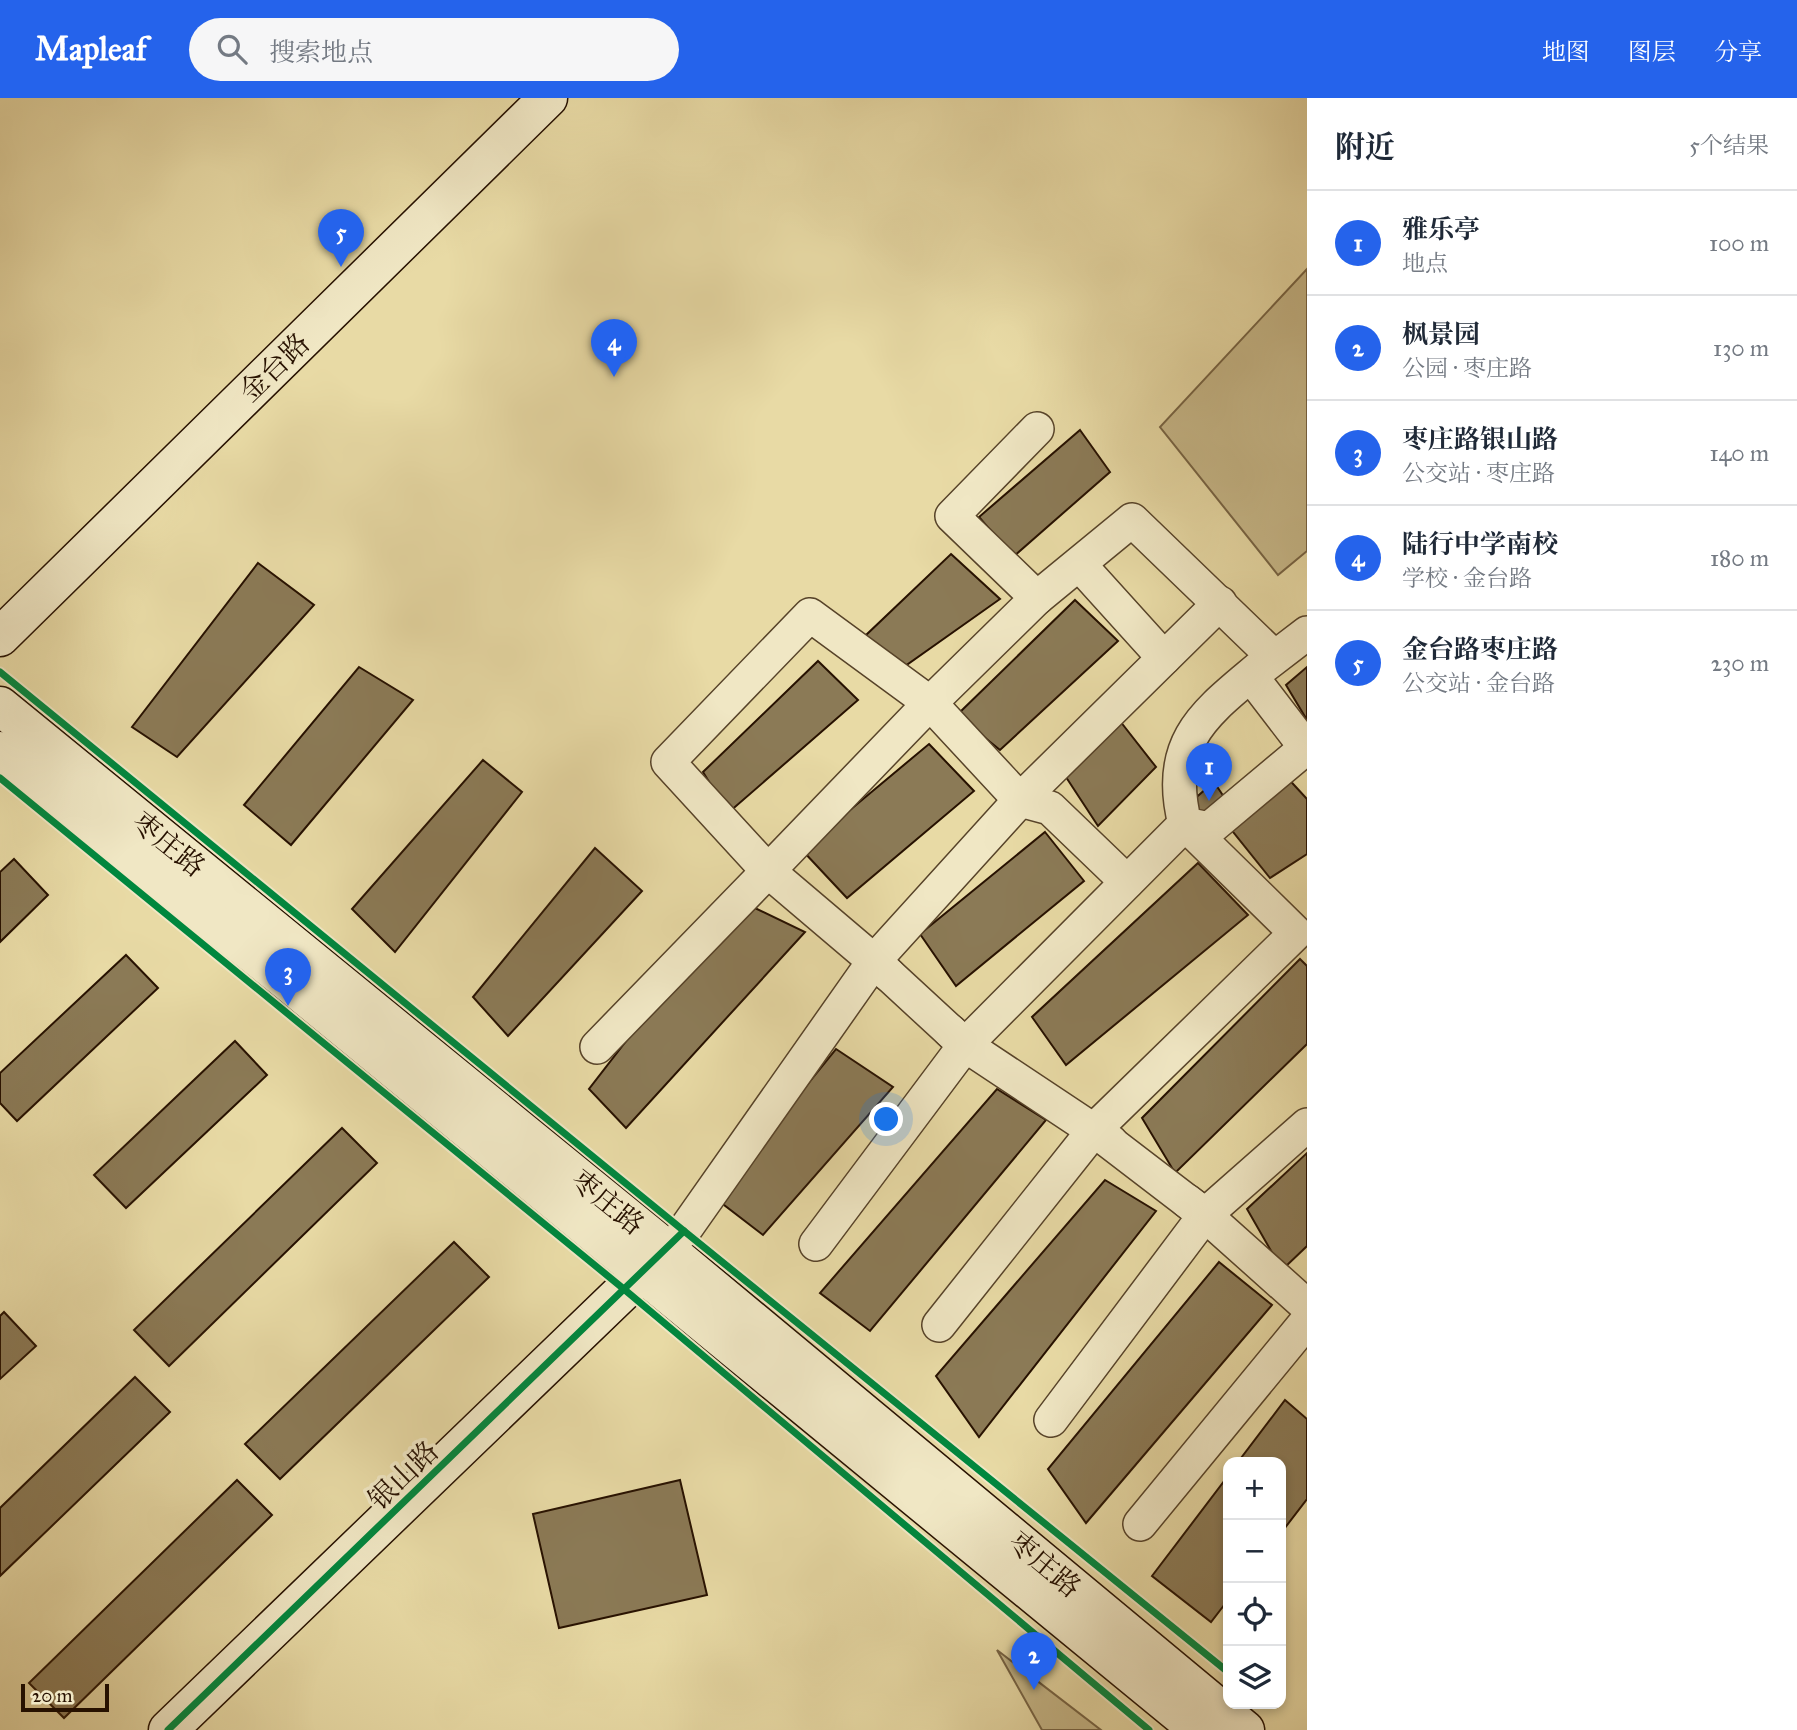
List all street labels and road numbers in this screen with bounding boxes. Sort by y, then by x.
street label: 金台路 [232,326,317,409]
street label: 枣庄路 [125,804,212,884]
street label: 枣庄路 [564,1162,651,1242]
street label: 银山路 [361,1434,446,1517]
street label: 枣庄路 [1001,1524,1088,1605]

